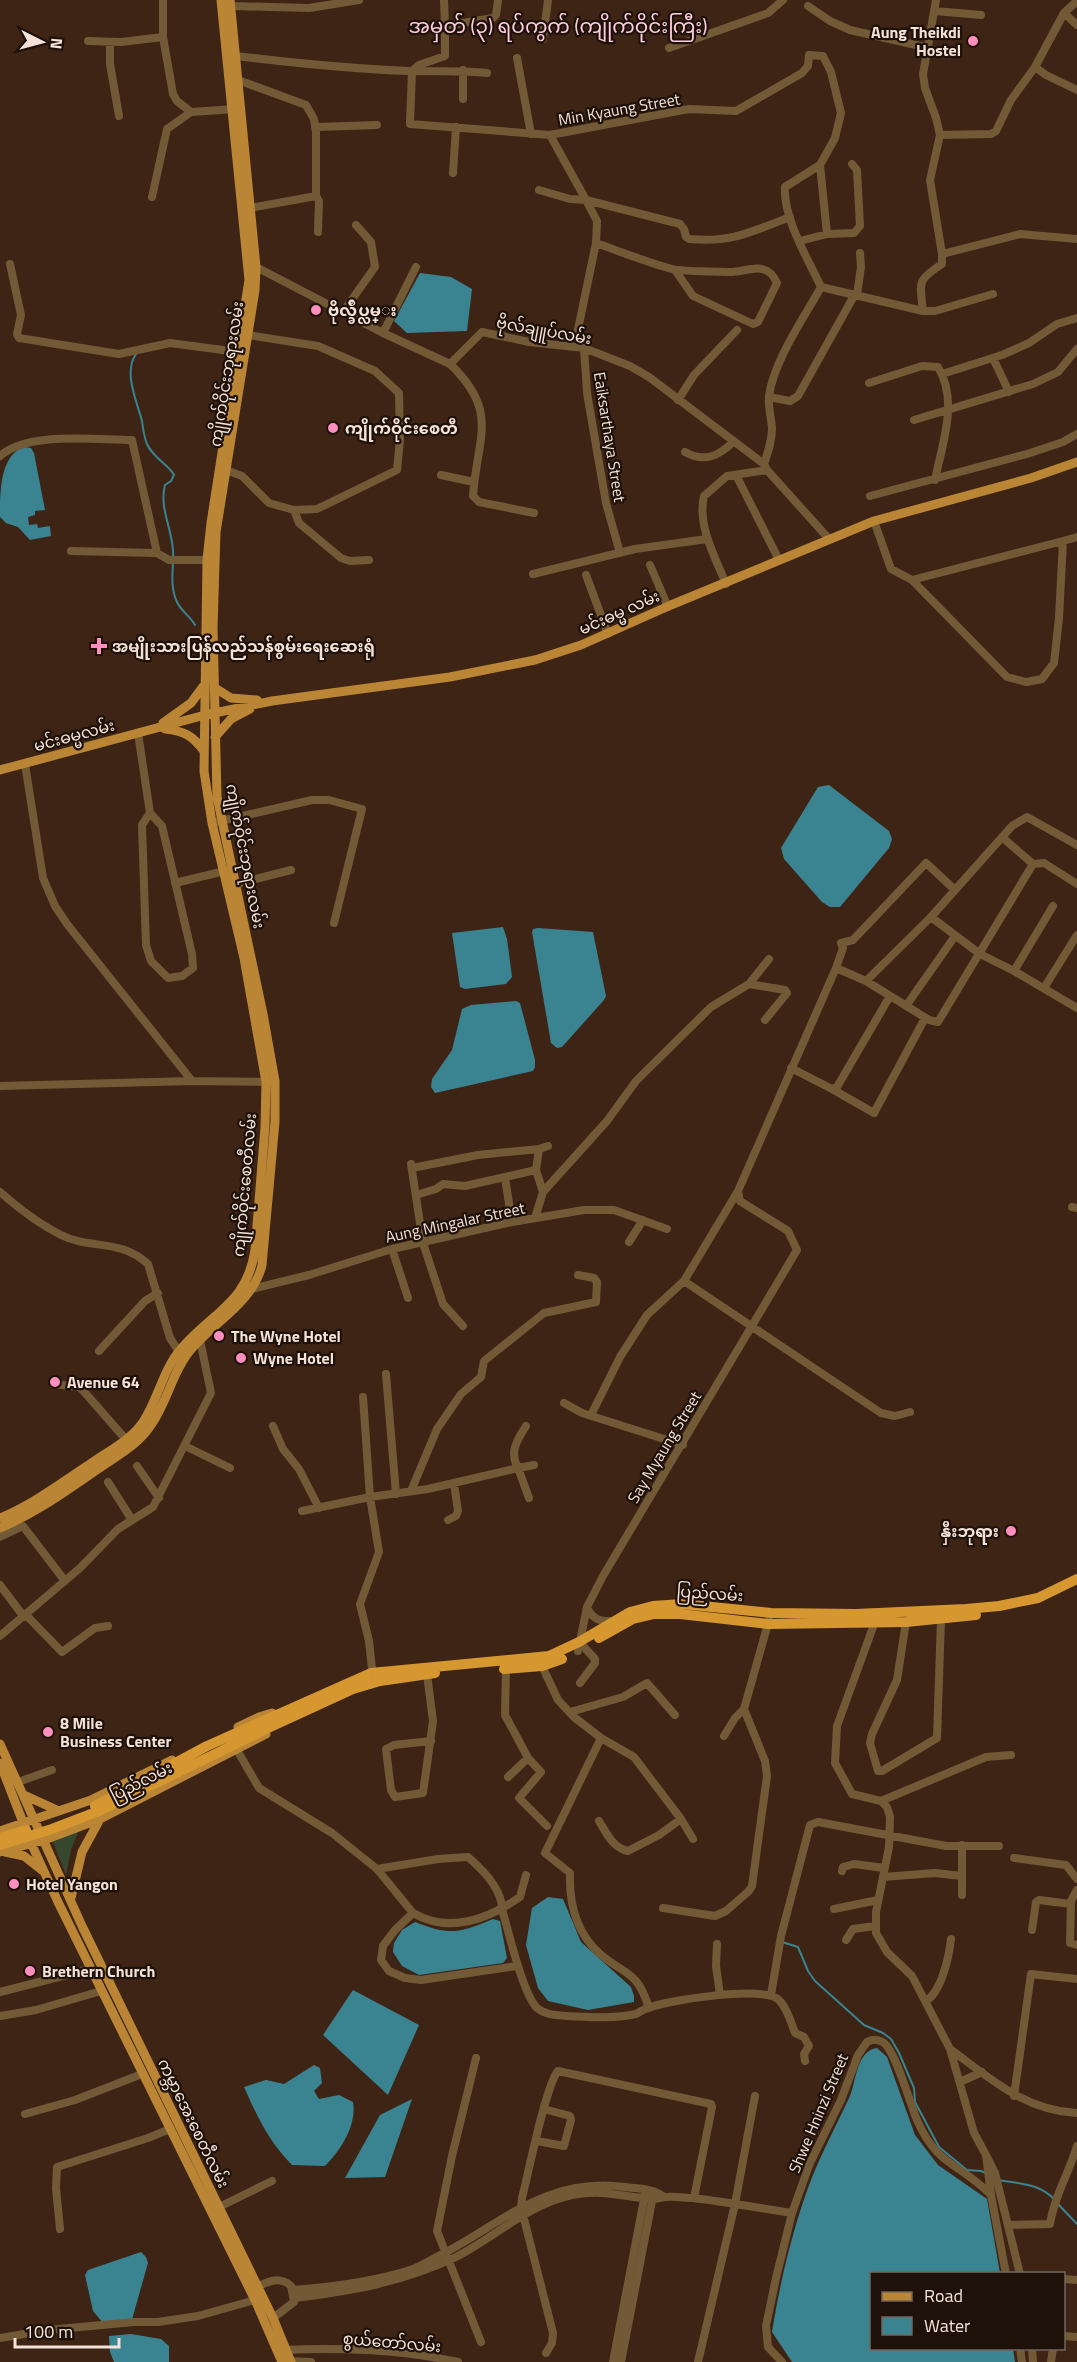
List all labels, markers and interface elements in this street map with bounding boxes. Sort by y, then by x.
district label: အမှတ် (၃) ရပ်ကွက် (ကျိုက်ဝိုင်းကြီး) [409,10,708,43]
north arrow [12,12,72,72]
place label: Aung Theikdi Hostel [871,20,961,62]
marker: Aung Theikdi Hostel [966,34,980,48]
text: N [44,37,69,50]
street label: Min Kyaung Street [556,86,682,132]
place label: ဗိုလ္ခ်ဳပ္လမ္း [328,298,397,324]
street label: ကျိုက်ဝိုင်းဘုရားလမ်း [203,299,252,449]
marker: ဗိုလ္ခ်ဳပ္လမ္း [309,303,323,317]
street label: ဗိုလ်ချူပ်လမ်း [494,310,594,353]
street label: Eaiksarthaya Street [588,370,632,504]
place label: ကျိုက်ဝိုင်းစေတီ [345,416,458,442]
marker: ကျိုက်ဝိုင်းစေတီ [326,421,340,435]
street label: မင်းဓမ္မ လမ်း [575,583,664,643]
place label: အမျိုးသားပြန်လည်သန်စွမ်းရေးဆေးရုံ [112,634,375,660]
marker: အမျိုးသားပြန်လည်သန်စွမ်းရေးဆေးရုံ [90,637,108,655]
street label: မင်းဓမ္မလမ်း [31,713,118,760]
street label: ကျိုက်ဝိုင်းဘုရားလမ်း [217,781,272,931]
street label: ကျိုက်ဝိုင်းစေတီလမ်း [226,1112,265,1258]
street label: Aung Mingalar Street [383,1195,527,1249]
place label: The Wyne Hotel [231,1324,341,1348]
marker: The Wyne Hotel [212,1329,226,1343]
place label: Wyne Hotel [253,1346,334,1370]
marker: Wyne Hotel [234,1351,248,1365]
place label: Avenue 64 [67,1370,140,1394]
marker: Avenue 64 [48,1375,62,1389]
street label: Say Myaung Street [621,1386,707,1508]
place label: နှီးဘုရား [941,1519,999,1545]
marker: နှီးဘုရား [1004,1524,1018,1538]
street label: ပြည်လမ်း [676,1579,744,1609]
place label: 8 Mile Business Center [60,1711,171,1753]
marker: 8 Mile Business Center [41,1725,55,1739]
street label: ပြည်လမ်း [106,1755,177,1809]
place label: Hotel Yangon [26,1872,118,1896]
marker: Hotel Yangon [7,1877,21,1891]
place label: Brethern Church [42,1959,155,1983]
marker: Brethern Church [23,1964,37,1978]
street label: Shwe Hninzi Street [782,2049,854,2177]
street label: ကမ္ဘာအေးစေတီလမ်း [150,2054,236,2193]
legend [870,2272,1065,2350]
text: Road [924,2282,963,2309]
scale bar [15,2311,118,2349]
text: Water [924,2312,970,2339]
text: 100 m [24,2318,73,2345]
street label: စွယ်တော်လမ်း [342,2326,442,2360]

